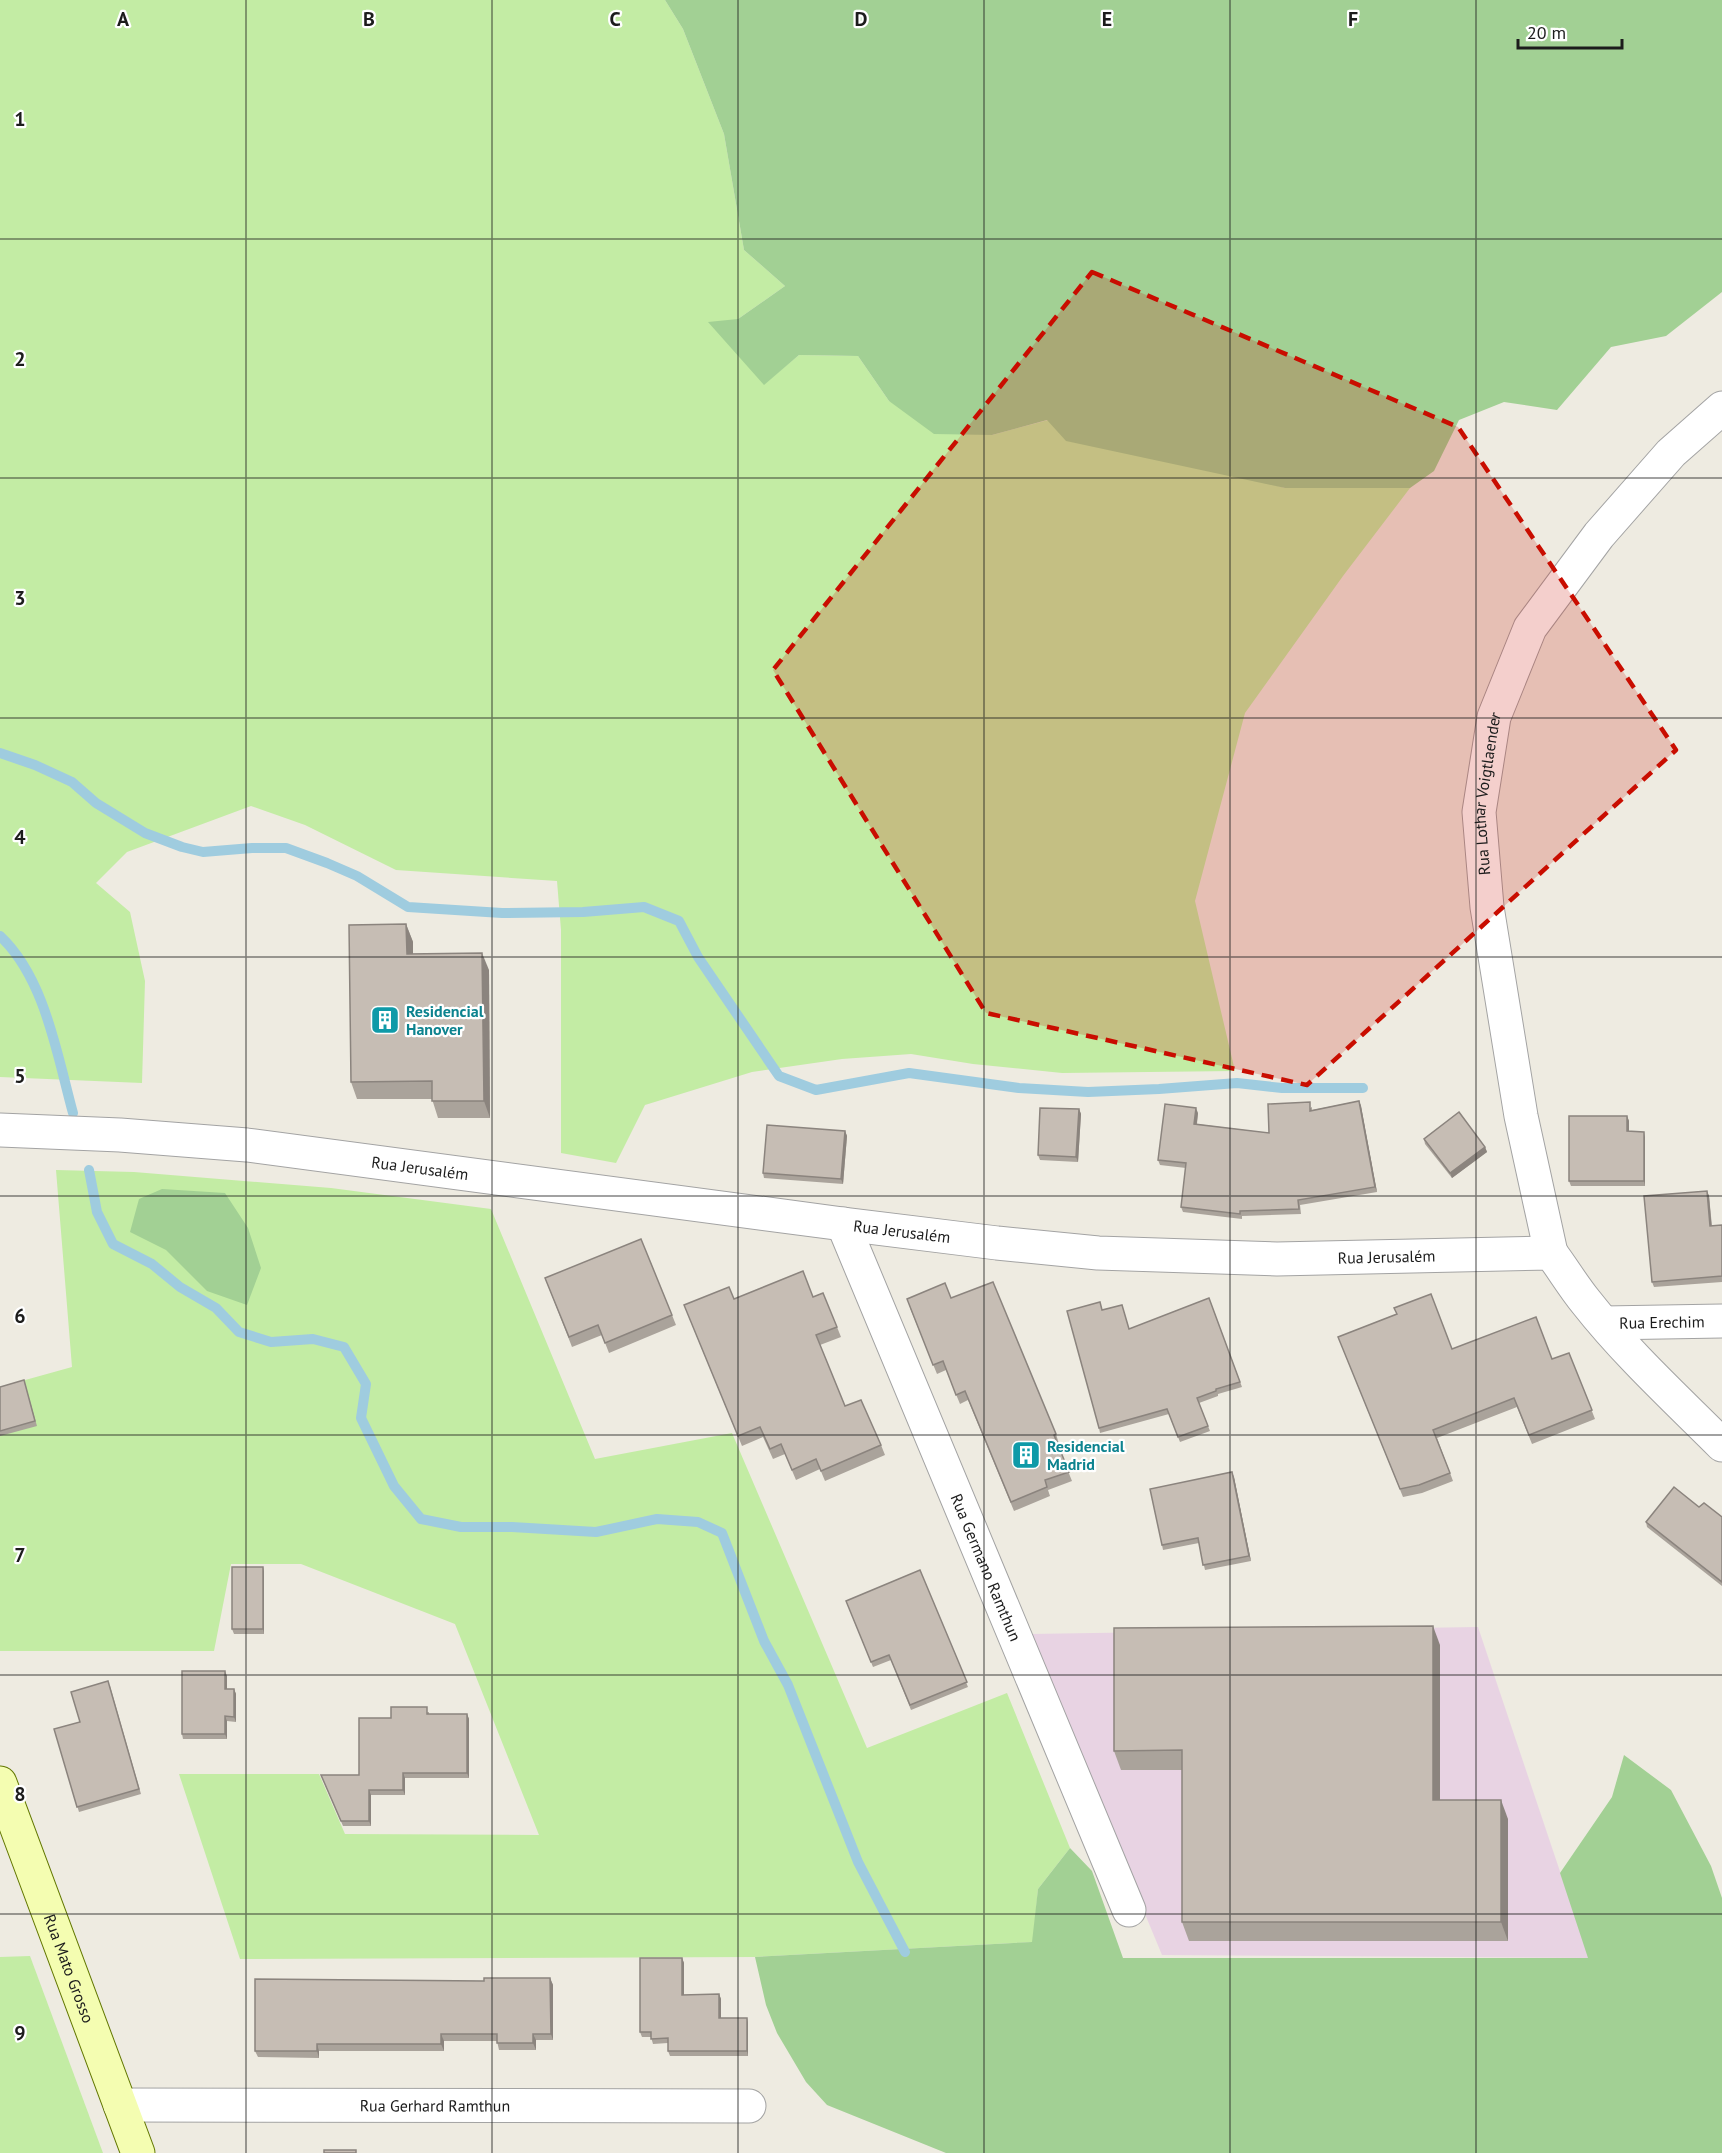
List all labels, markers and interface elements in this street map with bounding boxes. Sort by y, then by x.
text: A [117,6,130,32]
text: B [363,6,375,32]
text: C [609,6,621,32]
text: D [855,6,868,32]
text: E [1102,6,1112,32]
text: F [1348,6,1358,32]
scale bar [1518,12,1622,50]
text: 20 m [1527,21,1566,44]
text: 1 [14,106,26,132]
text: 2 [14,346,26,372]
text: 3 [14,585,26,611]
street label: Rua Lothar Voigtlaender [1469,708,1505,876]
text: 4 [14,824,26,850]
place label: Residencial Hanover [406,1001,484,1039]
building icon: Residencial Hanover [369,1004,401,1036]
text: 5 [14,1063,26,1089]
street label: Rua Jerusalém [370,1152,470,1184]
street label: Rua Jerusalém [852,1215,952,1247]
street label: Rua Jerusalém [1337,1246,1436,1268]
text: 6 [14,1303,26,1329]
street label: Rua Erechim [1619,1311,1705,1333]
place label: Residencial Madrid [1047,1436,1125,1474]
building icon: Residencial Madrid [1010,1439,1042,1471]
street label: Rua Germano Ramthun [947,1491,1026,1644]
text: 7 [14,1542,26,1568]
text: 8 [14,1781,26,1807]
street label: Rua Mato Grosso [40,1911,99,2026]
text: 9 [14,2020,26,2046]
street label: Rua Gerhard Ramthun [360,2095,510,2116]

